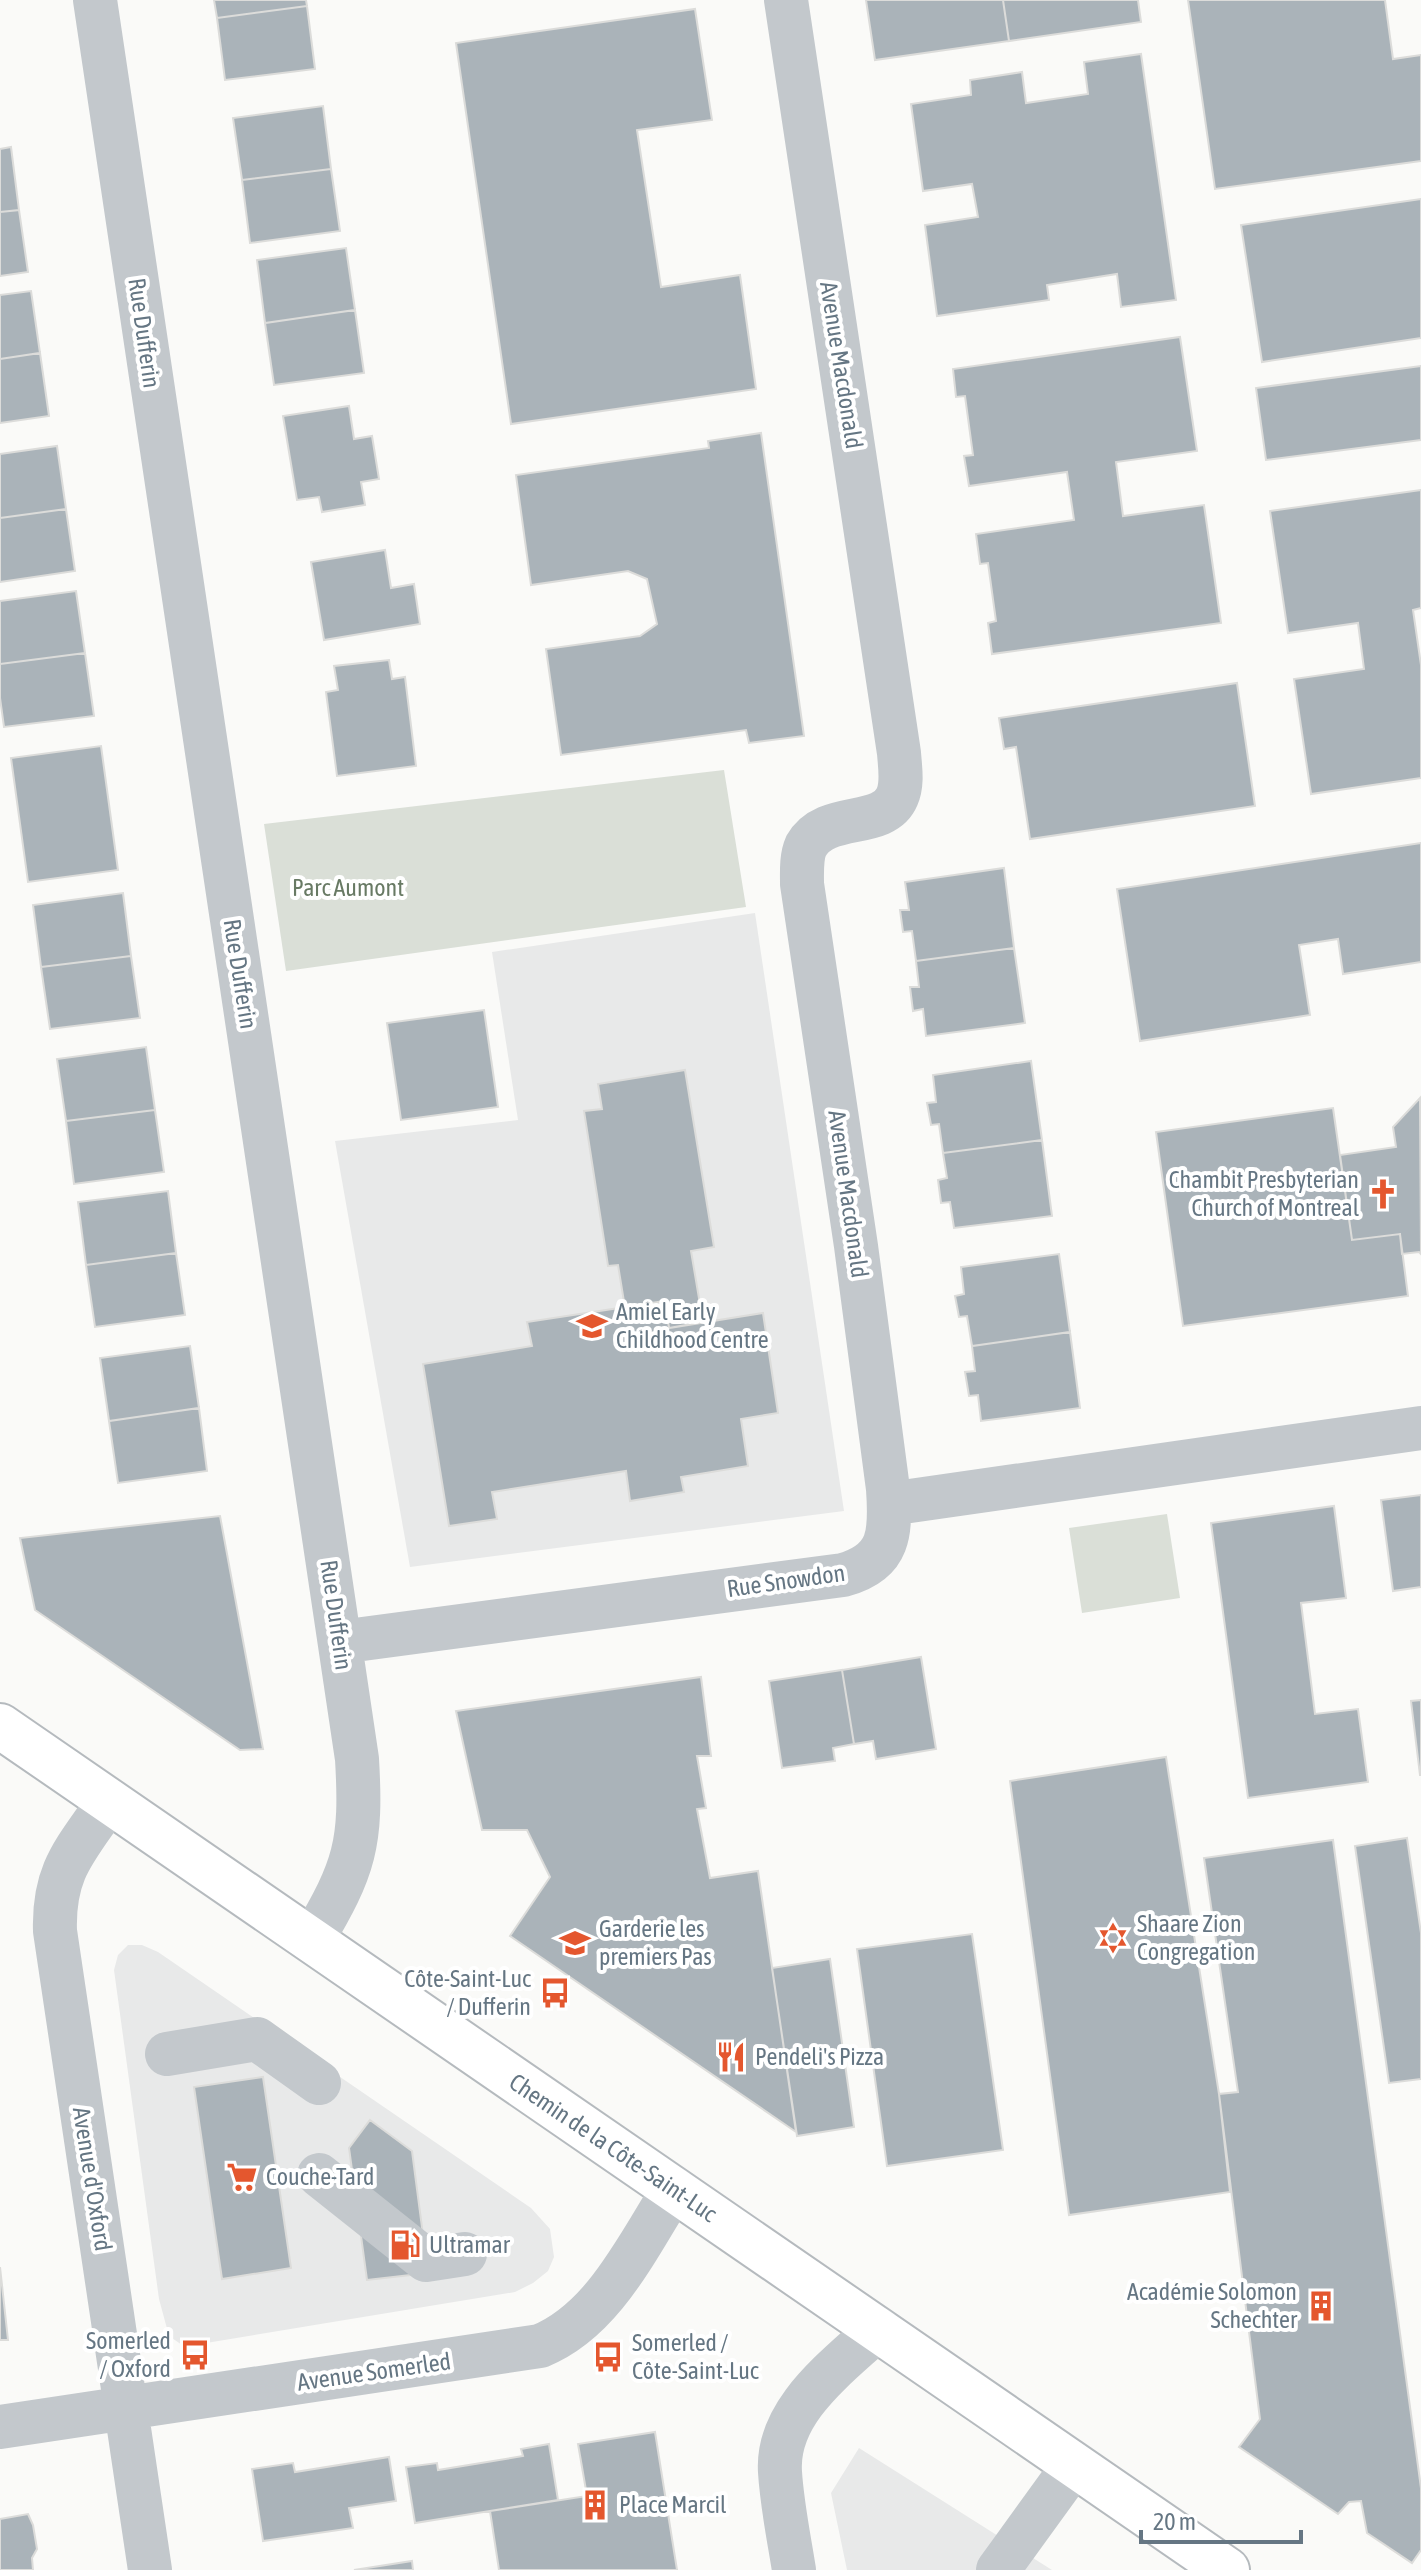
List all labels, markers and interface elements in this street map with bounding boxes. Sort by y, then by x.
street label: Rue Dufferin [123,276,166,390]
street label: Avenue Macdonald [815,279,868,450]
park label: Parc Aumont [292,874,404,901]
street label: Rue Dufferin [218,917,263,1031]
street label: Avenue Macdonald [823,1108,874,1279]
place label: Chambit Presbyterian Church of Montreal [1169,1166,1360,1221]
church icon: Chambit Presbyterian Church of Montreal [1366,1177,1400,1211]
place label: Amiel Early Childhood Centre [616,1298,769,1353]
school or university icon: Amiel Early Childhood Centre [575,1309,609,1343]
street label: Rue Dufferin [315,1558,358,1672]
street label: Rue Snowdon [725,1559,847,1602]
place label: Shaare Zion Congregation [1137,1910,1255,1965]
place label: Garderie les premiers Pas [599,1915,712,1970]
synagogue icon: Shaare Zion Congregation [1096,1921,1130,1955]
school or university icon: Garderie les premiers Pas [558,1926,592,1960]
place label: Côte-Saint-Luc / Dufferin [404,1965,531,2020]
bus stop icon: Côte-Saint-Luc / Dufferin [538,1976,572,2010]
restaurant icon: Pendeli's Pizza [714,2040,748,2074]
place label: Pendeli's Pizza [755,2043,884,2070]
street label: Chemin de la Côte-Saint-Luc [505,2068,722,2227]
street label: Avenue d'Oxford [68,2105,117,2253]
supermarket icon: Couche-Tard [225,2160,259,2194]
place label: Couche-Tard [266,2163,374,2190]
fuel station icon: Ultramar [388,2228,422,2262]
place label: Ultramar [429,2231,511,2258]
place label: Académie Solomon Schechter [1127,2278,1298,2333]
building icon: Académie Solomon Schechter [1304,2289,1338,2323]
place label: Somerled / Oxford [86,2327,171,2382]
place label: Somerled / Côte-Saint-Luc [632,2329,759,2384]
bus stop icon: Somerled / Oxford [178,2338,212,2372]
bus stop icon: Somerled / Côte-Saint-Luc [591,2340,625,2374]
street label: Avenue Somerled [295,2347,452,2396]
building icon: Place Marcil [578,2488,612,2522]
place label: Place Marcil [619,2491,727,2518]
scale bar [1141,2494,1301,2544]
text: 20 m [1153,2508,1196,2535]

